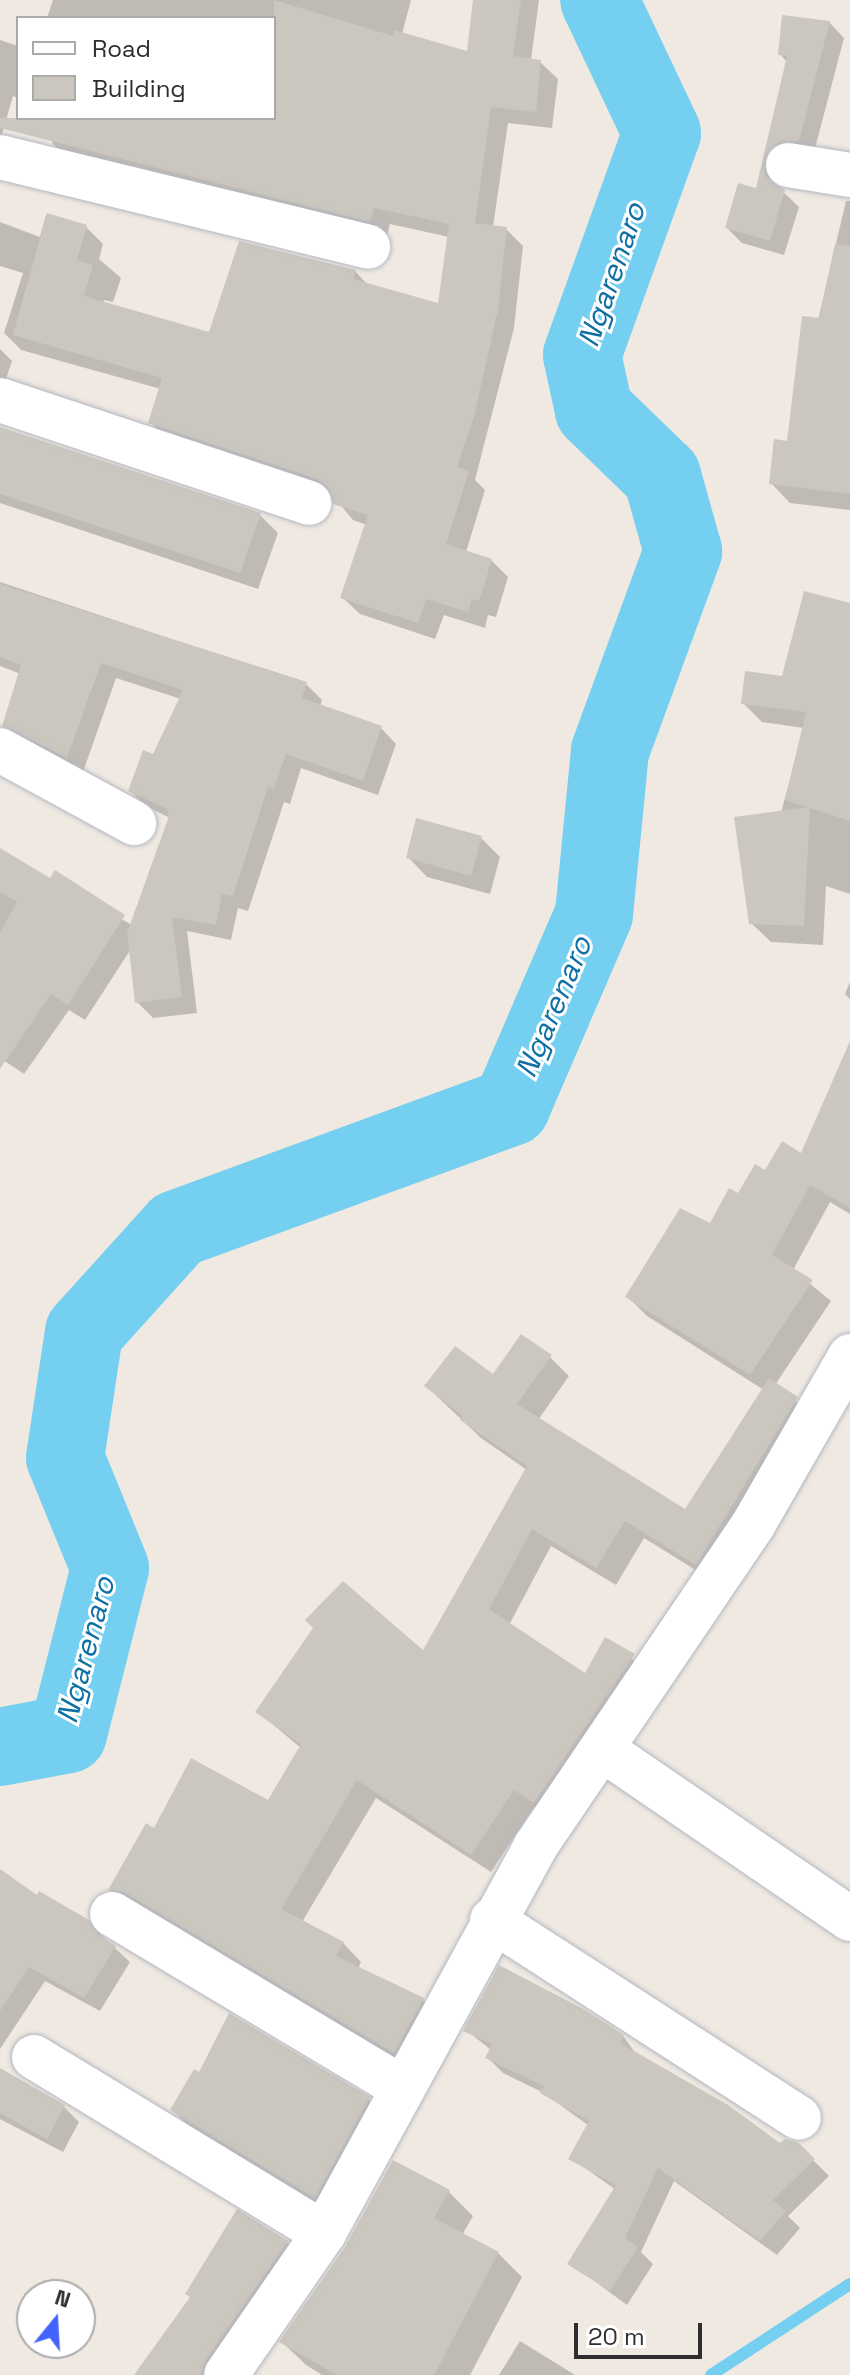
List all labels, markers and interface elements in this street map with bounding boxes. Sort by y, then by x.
legend [16,16,276,120]
text: Road [92,33,151,64]
text: Building [92,73,186,104]
water label: Ngarenaro [571,198,653,352]
water label: Ngarenaro [508,931,600,1083]
water label: Ngarenaro [49,1573,123,1727]
north arrow [16,2279,96,2359]
text: N [51,2282,74,2314]
scale bar [578,2307,706,2357]
text: 20 m [588,2321,645,2352]

